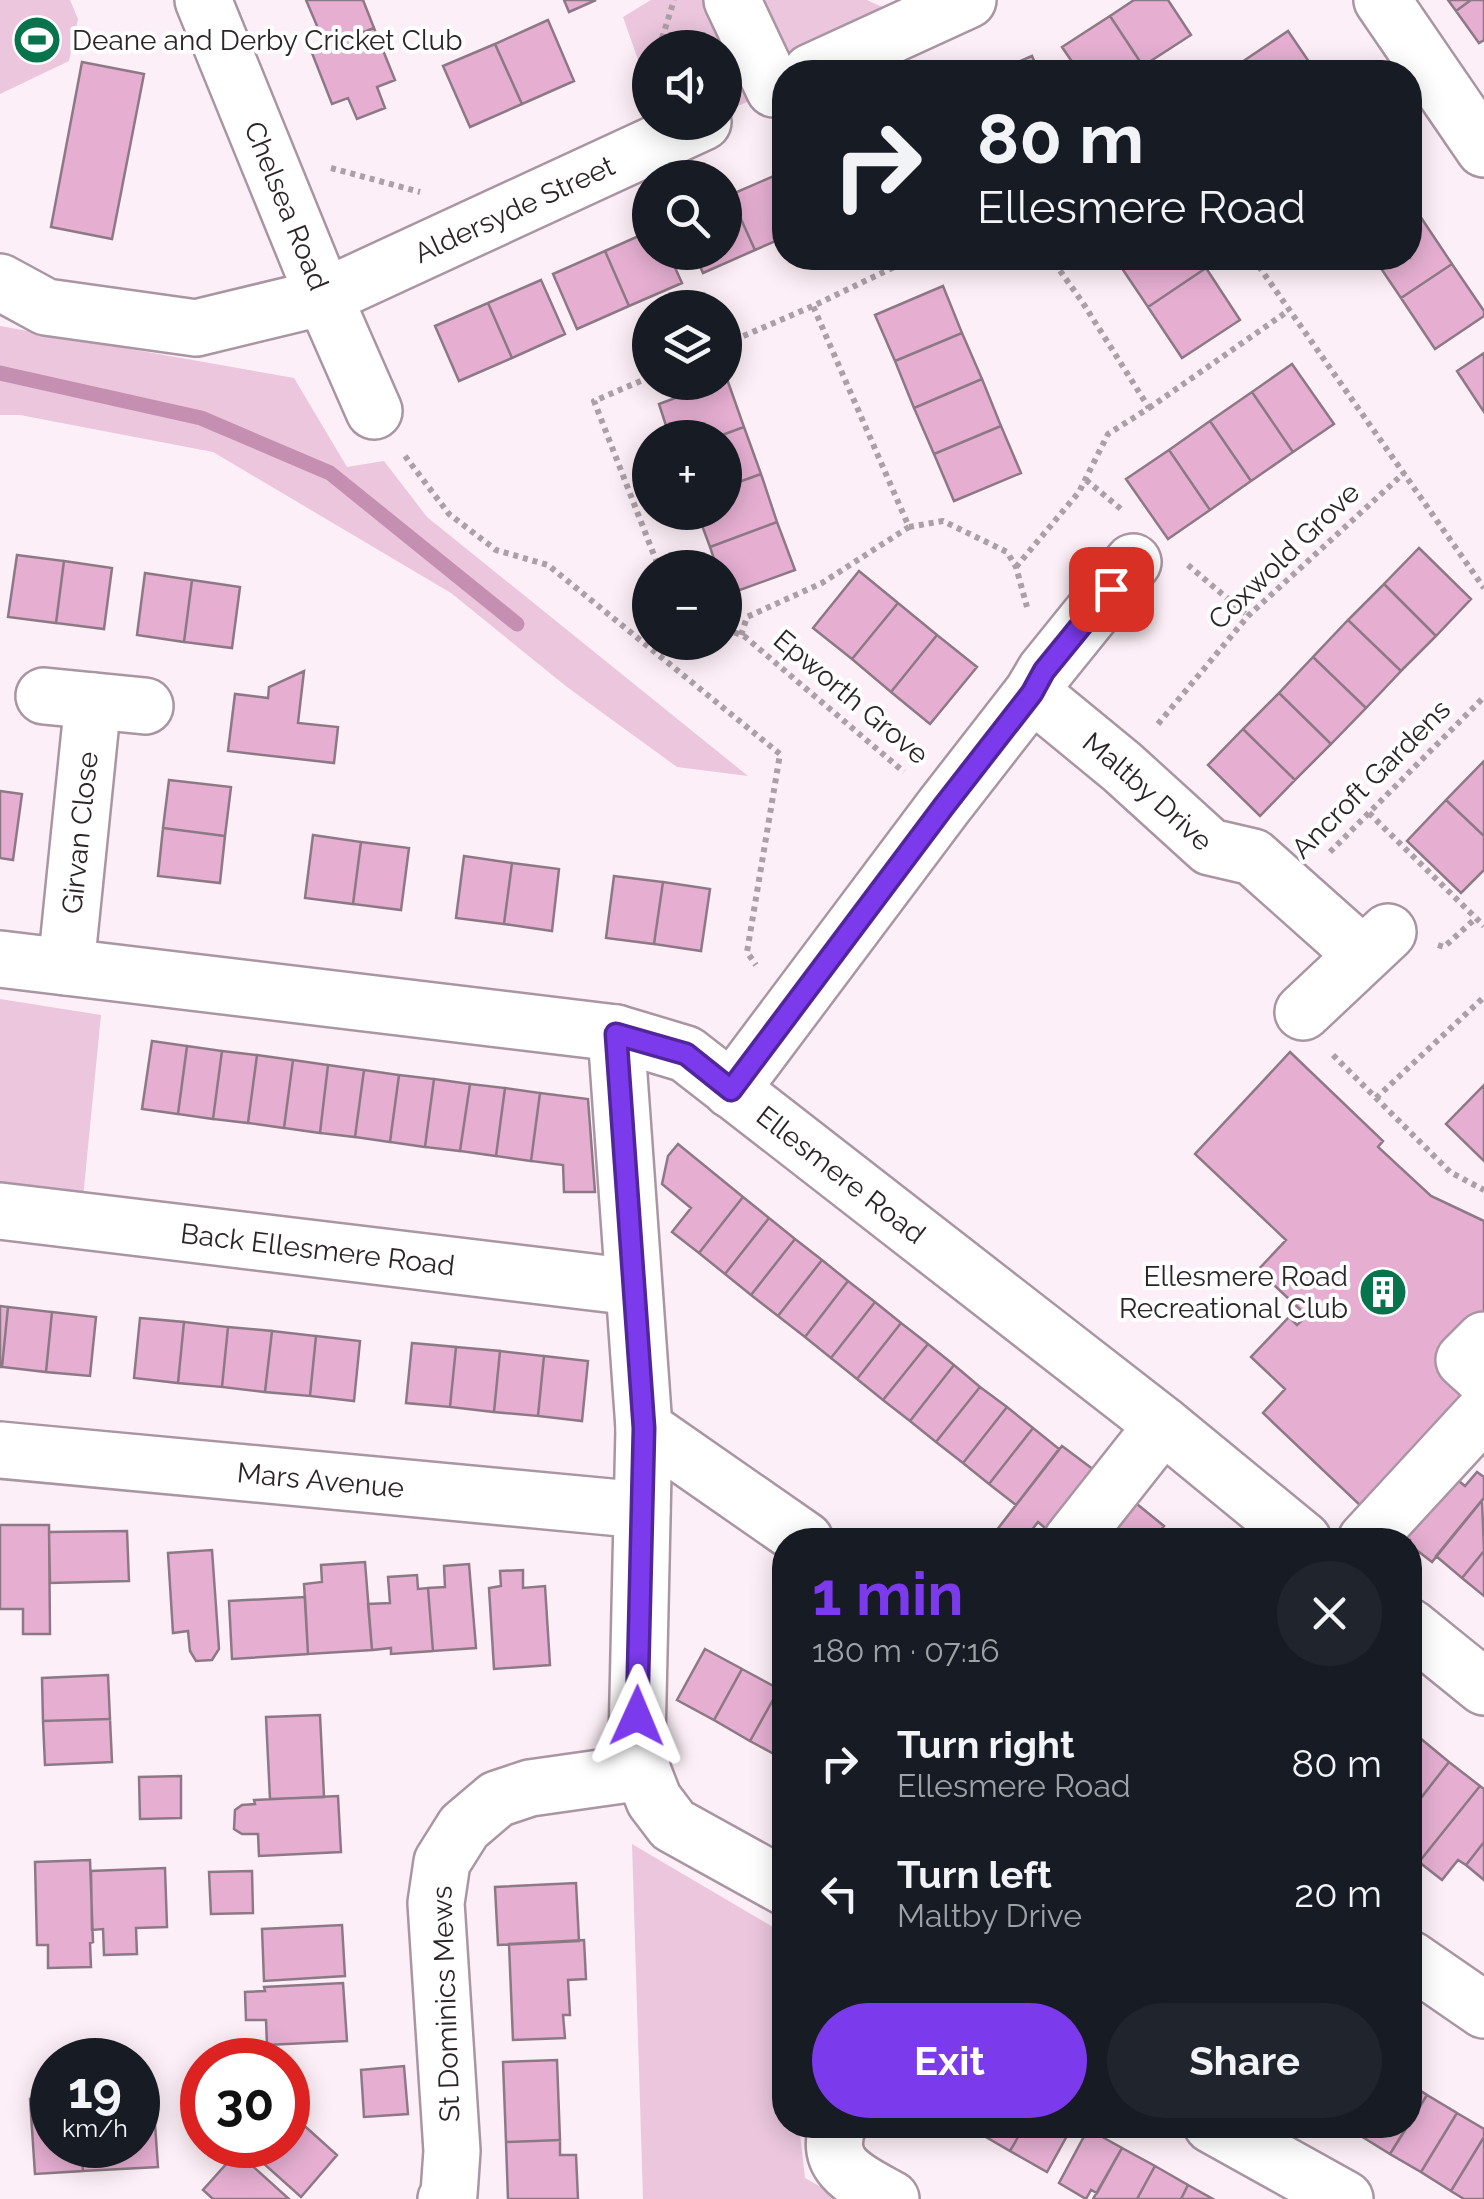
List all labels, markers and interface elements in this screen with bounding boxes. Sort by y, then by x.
sports icon: Deane and Derby Cricket Club [11,14,63,66]
place label: Deane and Derby Cricket Club [72,24,463,57]
map controls [632,30,742,660]
button: sound [632,30,742,140]
text: 80 m [977,97,1144,179]
icon: right [812,100,942,230]
street label: Chelsea Road [238,116,336,295]
street label: Aldersyde Street [409,148,620,270]
button: search [632,160,742,270]
text: Ellesmere Road [977,181,1306,234]
button: layers [632,290,742,400]
button: + [632,420,742,530]
street label: Coxwold Grove [1202,476,1366,636]
pin [1069,547,1154,632]
button: − [632,550,742,660]
icon: arrive [1084,562,1139,617]
street label: Epworth Grove [767,623,935,771]
street label: Ancroft Gardens [1285,693,1457,865]
street label: Maltby Drive [1076,725,1219,858]
street label: Girvan Close [55,750,104,915]
street label: Ellesmere Road [750,1099,932,1250]
street label: Back Ellesmere Road [179,1216,457,1282]
place label: Ellesmere Road Recreational Club [1119,1260,1348,1325]
building icon: Ellesmere Road Recreational Club [1357,1266,1409,1318]
street label: Mars Avenue [236,1456,406,1504]
text: 1 min [812,1559,963,1629]
button: close [1277,1561,1382,1666]
text: 180 m · 07:16 [812,1632,1000,1669]
position arrow [585,1664,689,1768]
text: Turn right [897,1722,1074,1767]
icon: right [812,1736,867,1791]
text: 80 m [1292,1741,1382,1786]
text: Ellesmere Road [897,1767,1131,1804]
text: Turn left [897,1852,1052,1897]
icon: left [812,1866,867,1921]
text: 20 m [1294,1871,1382,1916]
street label: St Dominics Mews [425,1885,467,2123]
text: Maltby Drive [897,1897,1082,1934]
button: Exit [812,2003,1087,2118]
button: Share [1107,2003,1382,2118]
speed limit sign: 30 [180,2038,310,2168]
text: 19 [68,2061,122,2120]
text: km/h [62,2113,128,2143]

